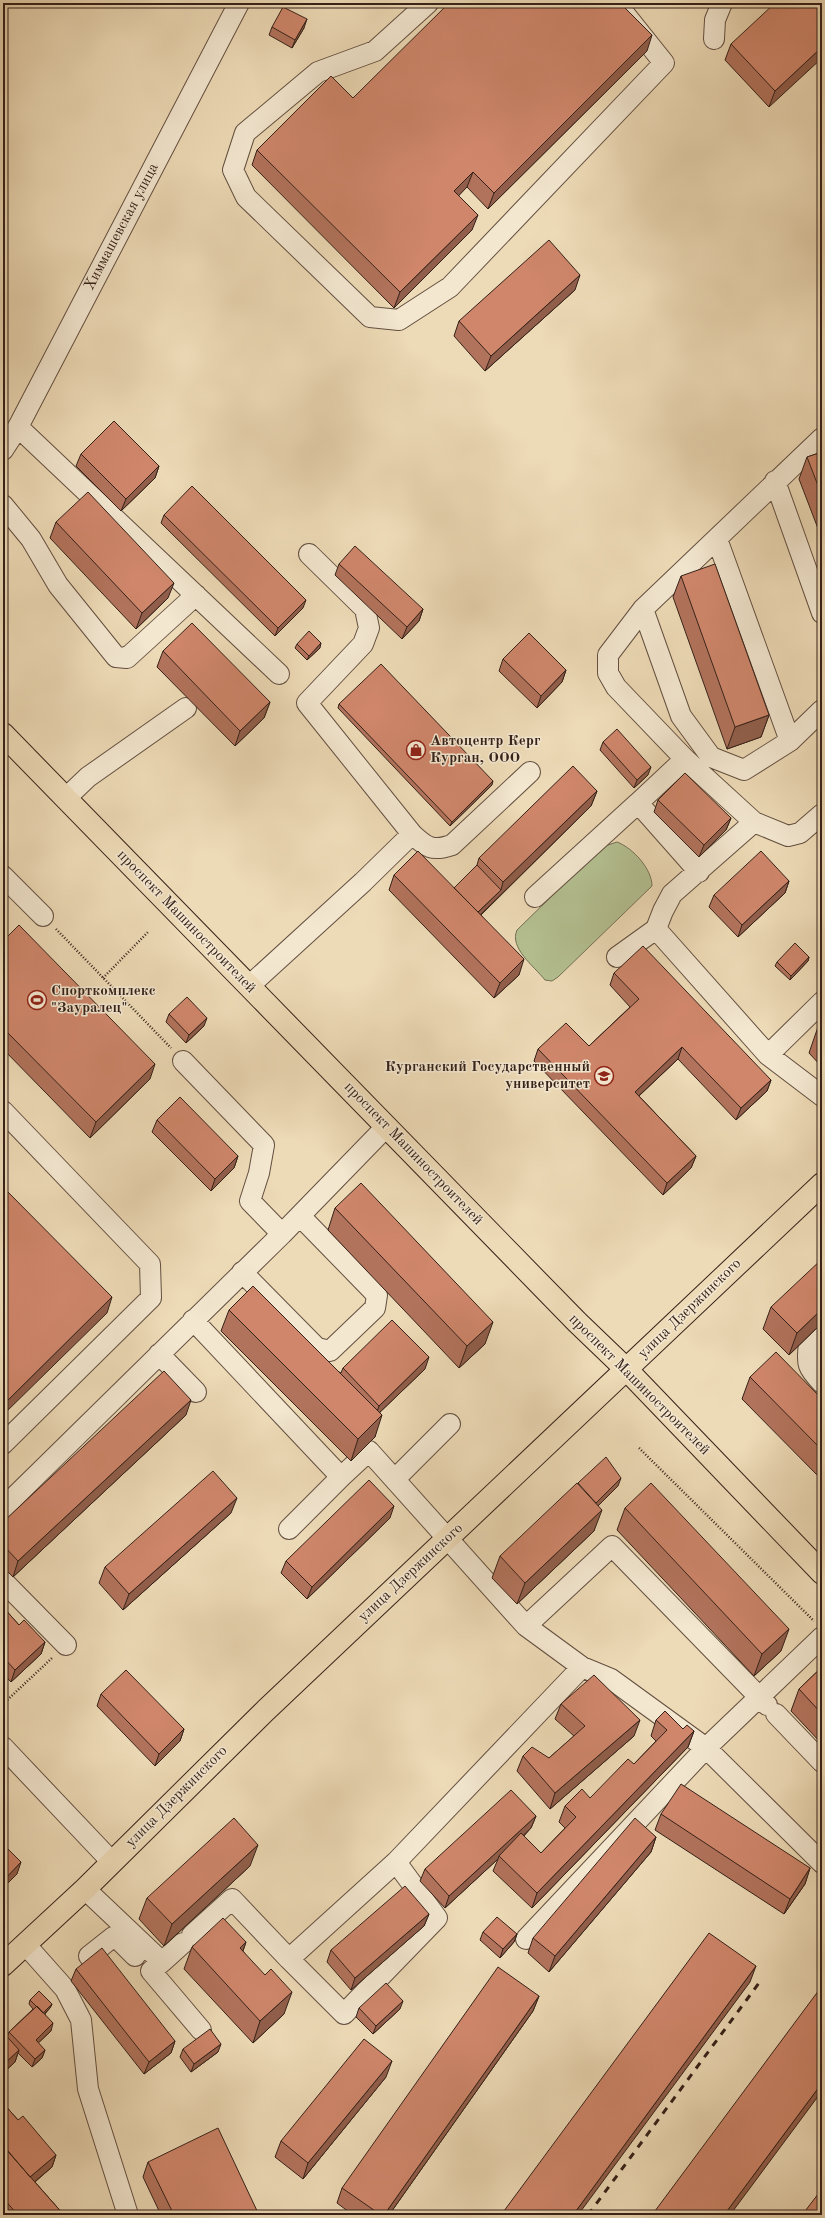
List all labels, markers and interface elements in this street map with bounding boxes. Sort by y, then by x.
street label: Химмашевская улица [82,161,162,293]
place label: Автоцентр Керг Курган, ООО [430,734,541,766]
shop icon: Автоцентр Керг Курган, ООО [405,739,427,761]
street label: проспект Машиностроителей [114,848,258,996]
place label: Спорткомплекс "Зауралец" [51,984,156,1016]
sports icon: Спорткомплекс "Зауралец" [26,989,48,1011]
place label: Курганский Государственный университет [385,1060,590,1092]
school or university icon: Курганский Государственный университет [593,1065,615,1087]
street label: проспект Машиностроителей [341,1080,485,1228]
street label: улица Дзержинского [636,1256,744,1362]
street label: проспект Машиностроителей [566,1312,712,1458]
street label: улица Дзержинского [356,1521,466,1625]
street label: улица Дзержинского [123,1743,231,1851]

